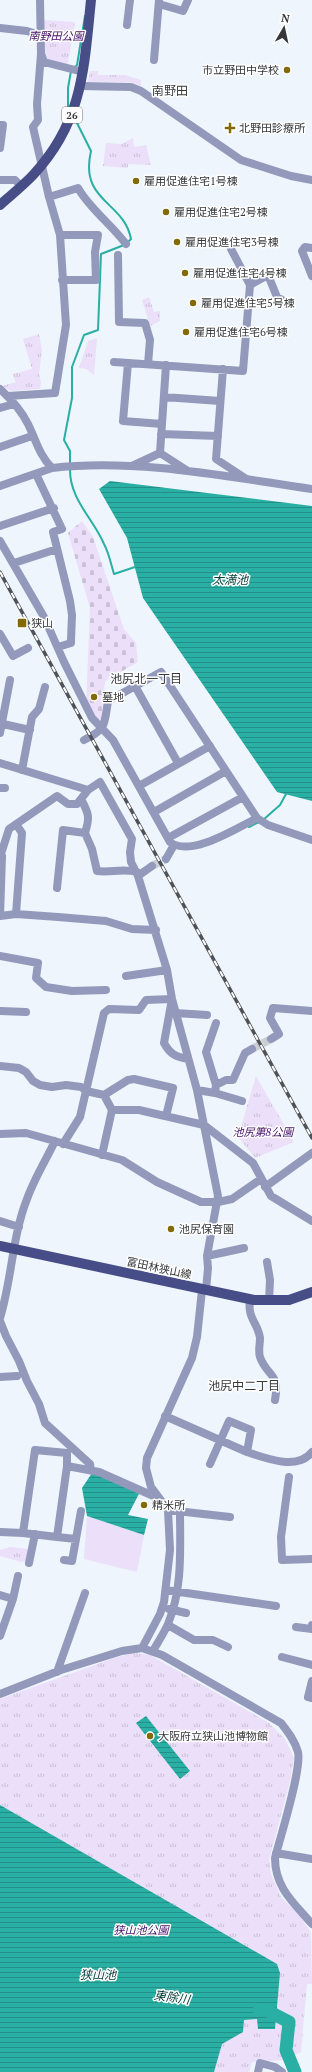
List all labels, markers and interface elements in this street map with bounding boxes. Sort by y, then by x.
north arrow [264,8,304,48]
text: N [280,11,291,26]
park label: 南野田公園 [29,29,85,43]
place label: 市立野田中学校 [202,63,279,77]
marker: 市立野田中学校 [282,65,292,75]
district label: 南野田 [152,83,188,98]
road number: 26 [62,107,82,123]
place label: 北野田診療所 [239,121,306,135]
marker: 北野田診療所 [224,122,236,134]
place label: 雇用促進住宅1号棟 [144,174,238,188]
marker: 雇用促進住宅1号棟 [131,176,141,186]
place label: 雇用促進住宅2号棟 [174,205,268,219]
marker: 雇用促進住宅2号棟 [161,207,171,217]
place label: 雇用促進住宅3号棟 [185,235,279,249]
marker: 雇用促進住宅3号棟 [172,237,182,247]
place label: 雇用促進住宅4号棟 [193,266,287,280]
marker: 雇用促進住宅4号棟 [180,268,190,278]
place label: 雇用促進住宅5号棟 [201,296,295,310]
marker: 雇用促進住宅5号棟 [188,298,198,308]
place label: 雇用促進住宅6号棟 [194,325,288,339]
marker: 雇用促進住宅6号棟 [181,327,191,337]
water label: 太満池 [212,572,249,587]
place label: 狭山 [31,616,53,630]
marker: 狭山 [16,617,28,629]
district label: 池尻北一丁目 [110,671,182,686]
place label: 墓地 [102,690,124,704]
marker: 墓地 [89,692,99,702]
park label: 池尻第8公園 [233,1125,295,1139]
place label: 池尻保育園 [179,1222,234,1236]
marker: 池尻保育園 [166,1224,176,1234]
street label: 富田林狭山線 [125,1254,193,1282]
district label: 池尻中二丁目 [208,1378,280,1393]
place label: 精米所 [152,1498,186,1512]
marker: 精米所 [139,1500,149,1510]
place label: 大阪府立狭山池博物館 [158,1729,268,1743]
marker: 大阪府立狭山池博物館 [145,1731,155,1741]
park label: 狭山池公園 [114,1923,170,1937]
water label: 狭山池 [80,1967,117,1982]
water label: 東除川 [153,1987,193,2007]

